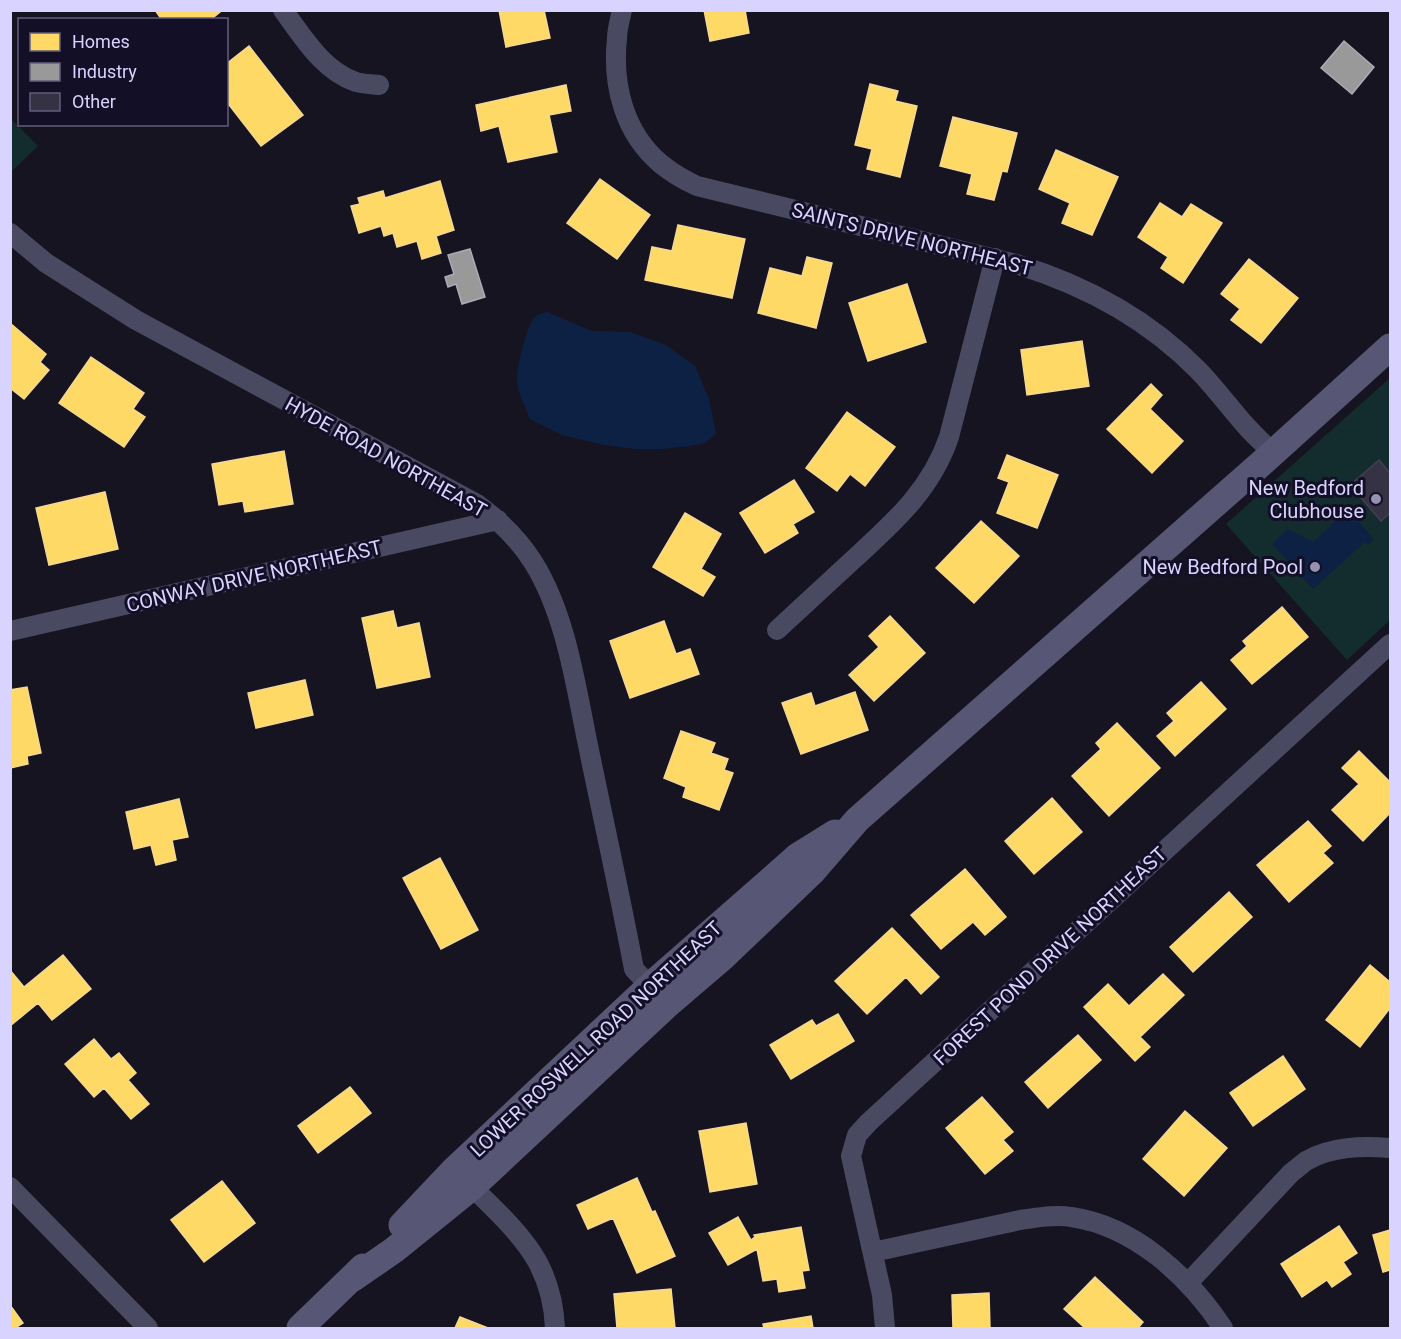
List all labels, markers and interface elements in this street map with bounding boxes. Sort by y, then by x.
legend [18,18,228,126]
text: Homes [72,31,130,52]
text: Industry [72,61,137,82]
text: Other [72,91,116,112]
street label: SAINTS DRIVE NORTHEAST [789,197,1035,281]
street label: HYDE ROAD NORTHEAST [281,392,491,522]
place label: New Bedford Clubhouse [1249,476,1364,523]
marker: New Bedford Clubhouse [1369,492,1383,506]
street label: CONWAY DRIVE NORTHEAST [124,535,384,617]
place label: New Bedford Pool [1142,555,1303,579]
marker: New Bedford Pool [1308,560,1322,574]
street label: FOREST POND DRIVE NORTHEAST [929,842,1171,1070]
street label: LOWER ROSWELL ROAD NORTHEAST [465,916,727,1162]

